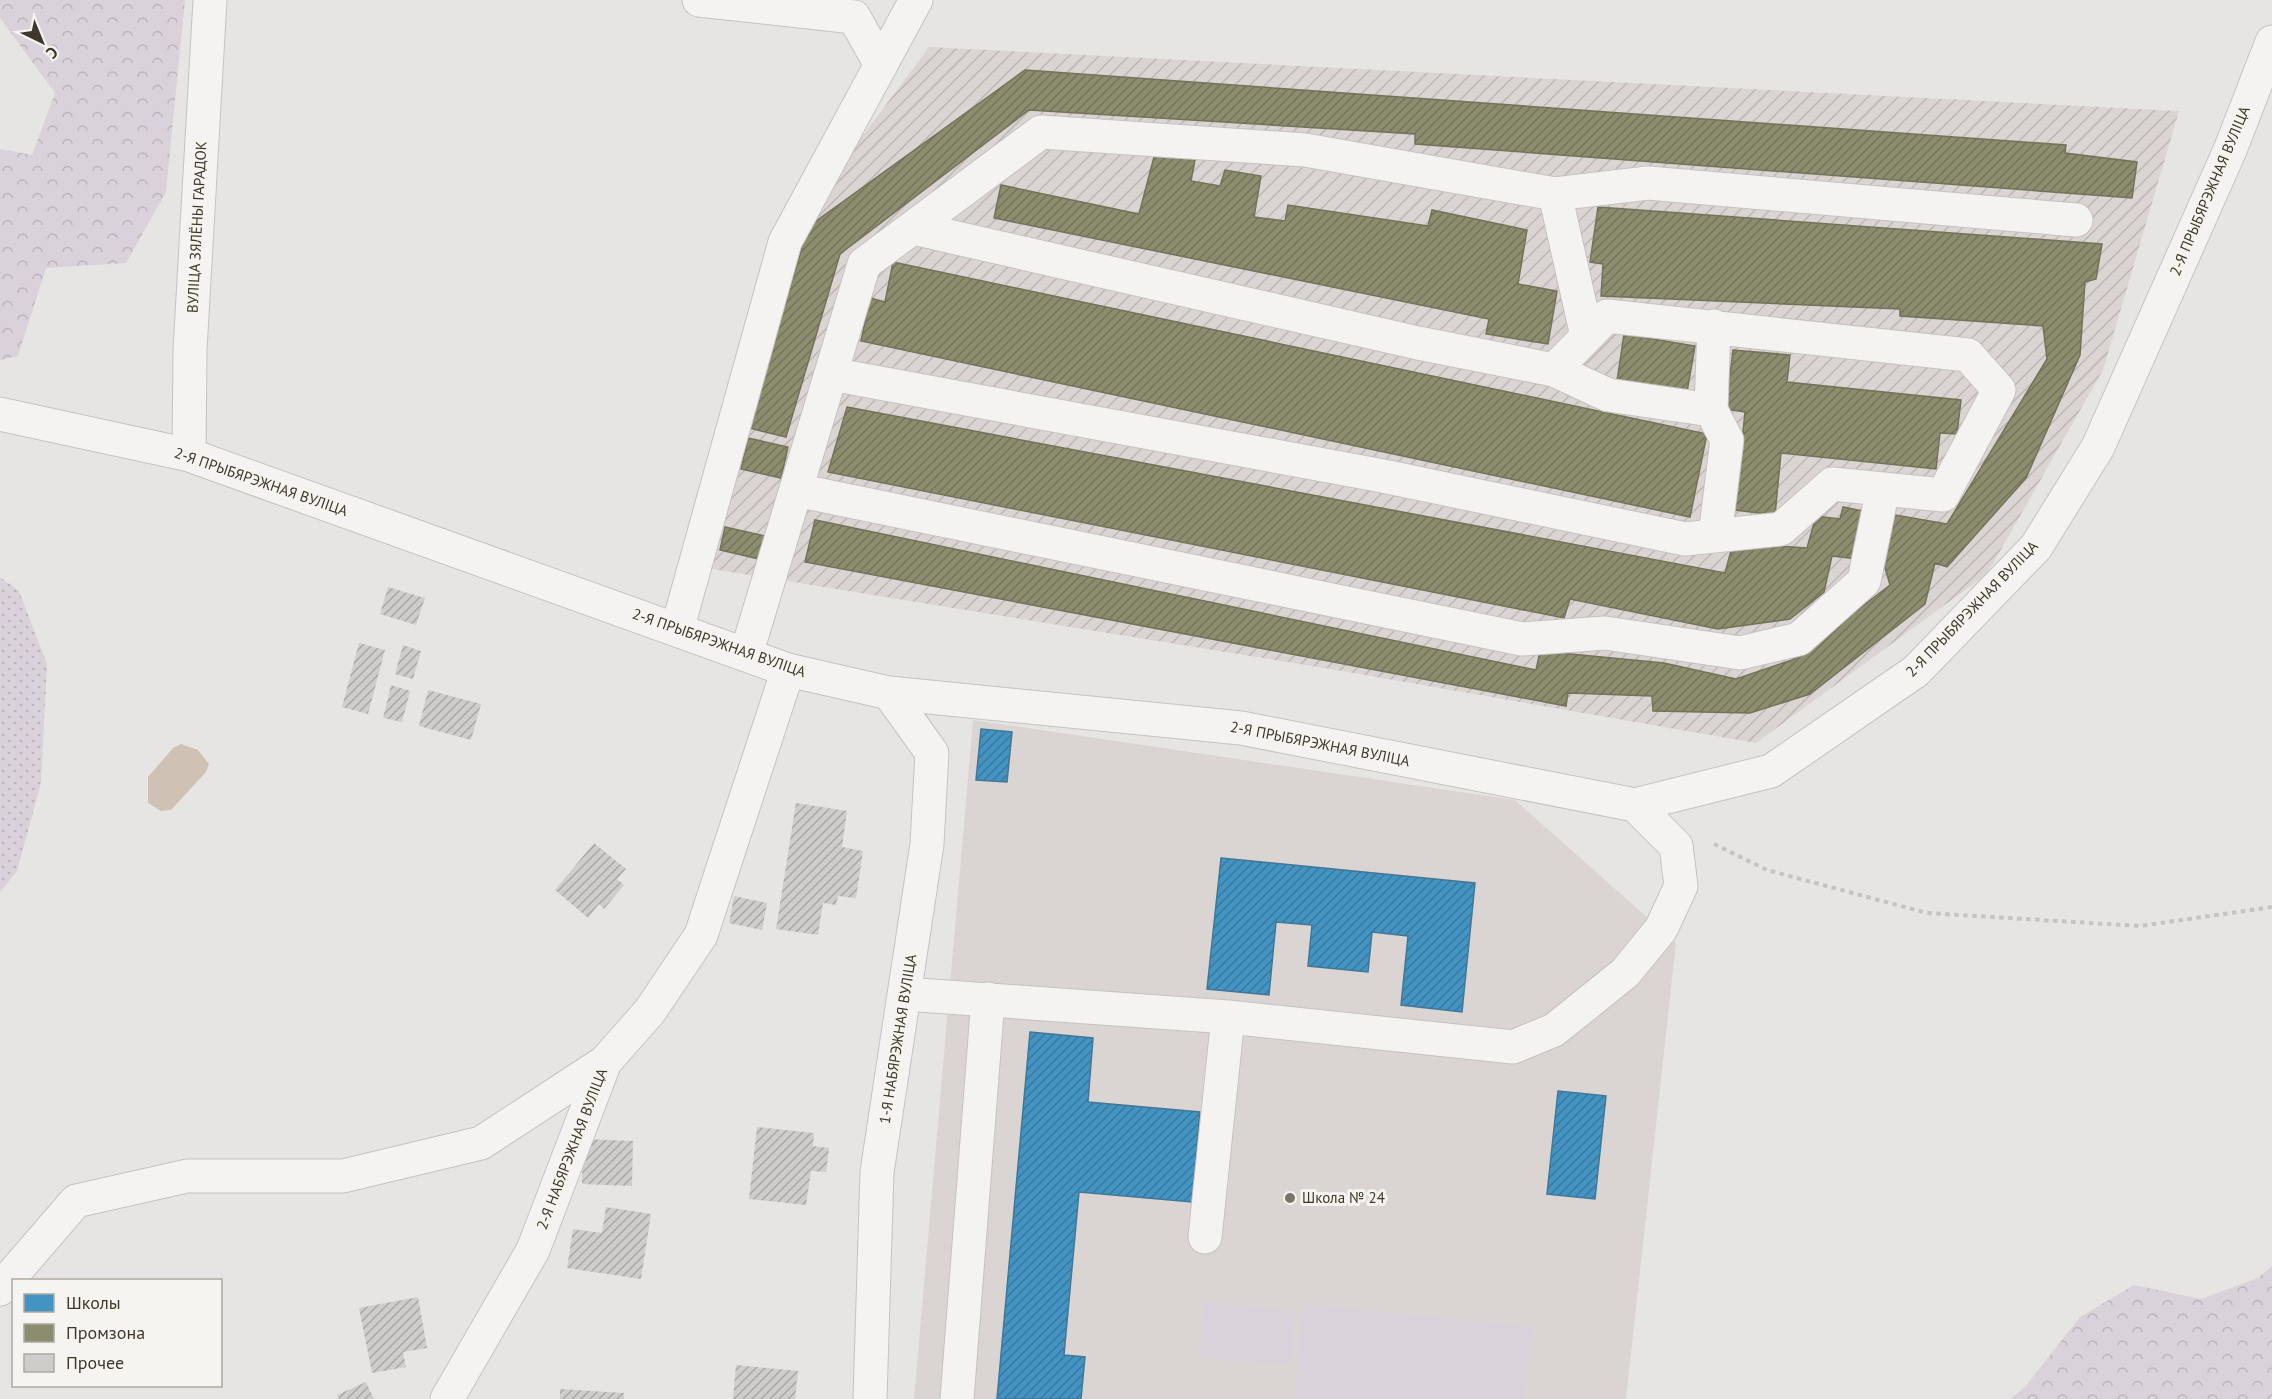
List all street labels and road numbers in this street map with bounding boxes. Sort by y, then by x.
street label: 2-Я ПРЫБЯРЭЖНАЯ ВУЛІЦА [2165,103,2254,278]
street label: ВУЛІЦА ЗЯЛЁНЫ ГАРАДОК [183,141,210,313]
street label: 2-Я ПРЫБЯРЭЖНАЯ ВУЛІЦА [172,443,351,520]
street label: 2-Я ПРЫБЯРЭЖНАЯ ВУЛІЦА [1901,536,2042,681]
street label: 2-Я ПРЫБЯРЭЖНАЯ ВУЛІЦА [630,604,809,681]
street label: 2-Я ПРЫБЯРЭЖНАЯ ВУЛІЦА [1229,717,1412,770]
street label: 1-Я НАБЯРЭЖНАЯ ВУЛІЦА [875,953,920,1125]
street label: 2-Я НАБЯРЭЖНАЯ ВУЛІЦА [532,1065,611,1232]

